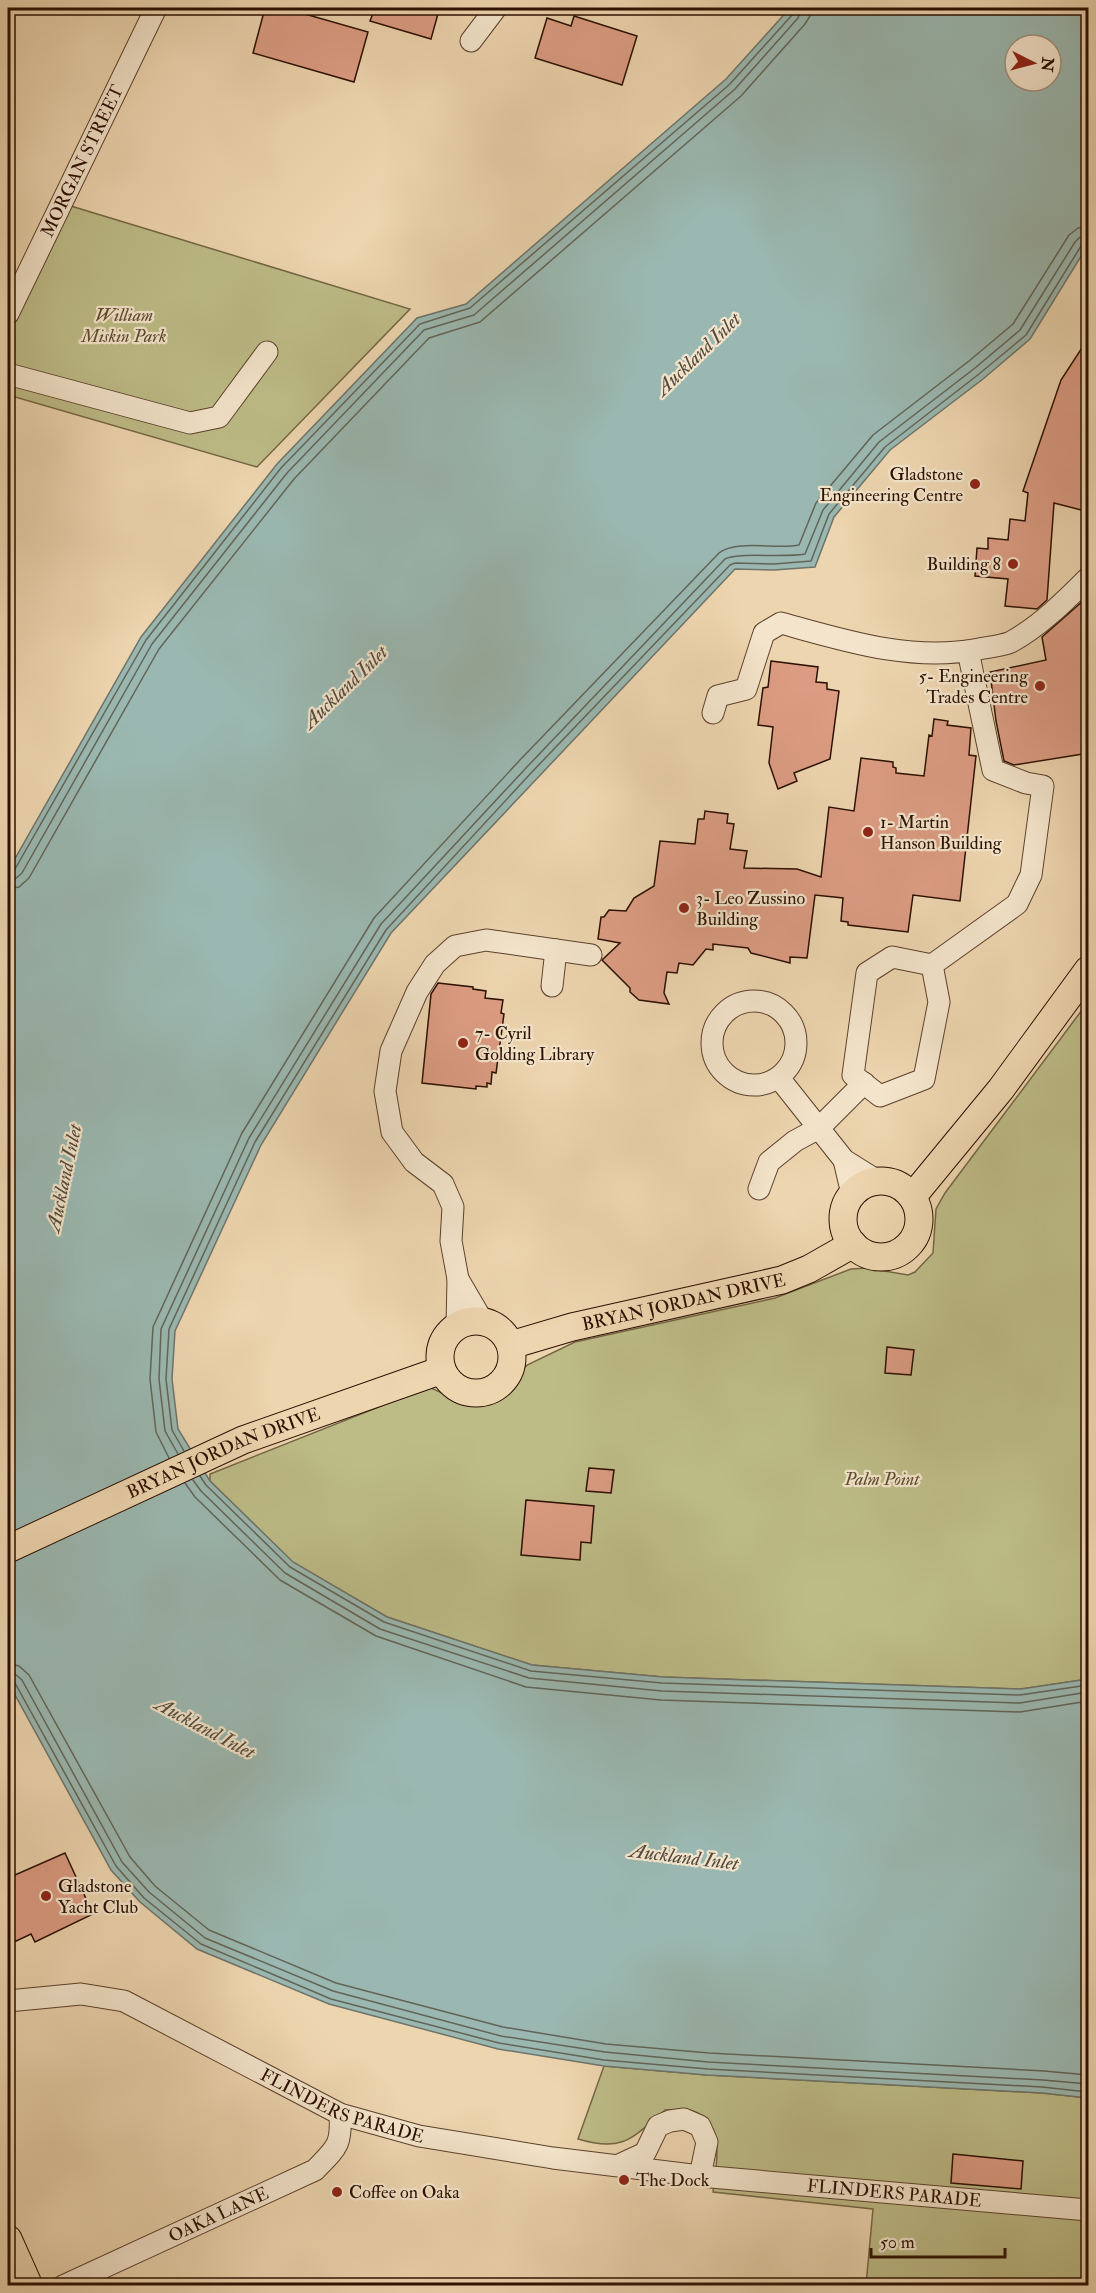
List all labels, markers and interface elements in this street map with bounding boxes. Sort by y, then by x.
north arrow [1003,33,1063,93]
text: N [1036,55,1058,73]
street label: MORGAN STREET [35,81,129,241]
park label: William Miskin Park [80,304,167,348]
water label: Auckland Inlet [649,306,747,402]
place label: Gladstone Engineering Centre [819,463,963,507]
marker: Gladstone Engineering Centre [968,477,982,491]
place label: Building 8 [927,553,1001,576]
marker: Building 8 [1006,557,1020,571]
water label: Auckland Inlet [296,639,394,735]
place label: 5- Engineering Trades Centre [919,665,1029,709]
marker: 5- Engineering Trades Centre [1033,679,1047,693]
place label: 1- Martin Hanson Building [880,811,1003,855]
marker: 1- Martin Hanson Building [861,825,875,839]
place label: 3- Leo Zussino Building [696,887,806,931]
marker: 3- Leo Zussino Building [677,901,691,915]
place label: 7- Cyril Golding Library [475,1022,595,1066]
marker: 7- Cyril Golding Library [456,1036,470,1050]
water label: Auckland Inlet [40,1121,88,1236]
street label: BRYAN JORDAN DRIVE [580,1268,788,1336]
street label: BRYAN JORDAN DRIVE [123,1402,323,1504]
park label: Palm Point [843,1468,920,1491]
water label: Auckland Inlet [149,1690,260,1765]
water label: Auckland Inlet [626,1838,741,1876]
place label: Gladstone Yacht Club [58,1875,138,1919]
marker: Gladstone Yacht Club [39,1889,53,1903]
street label: FLINDERS PARADE [256,2063,427,2148]
place label: The Dock [636,2169,710,2192]
marker: The Dock [617,2173,631,2187]
street label: FLINDERS PARADE [806,2174,983,2212]
place label: Coffee on Oaka [349,2181,460,2204]
street label: OAKA LANE [165,2182,272,2247]
marker: Coffee on Oaka [330,2185,344,2199]
scale bar [871,2221,1004,2259]
text: 50 m [880,2231,915,2254]

